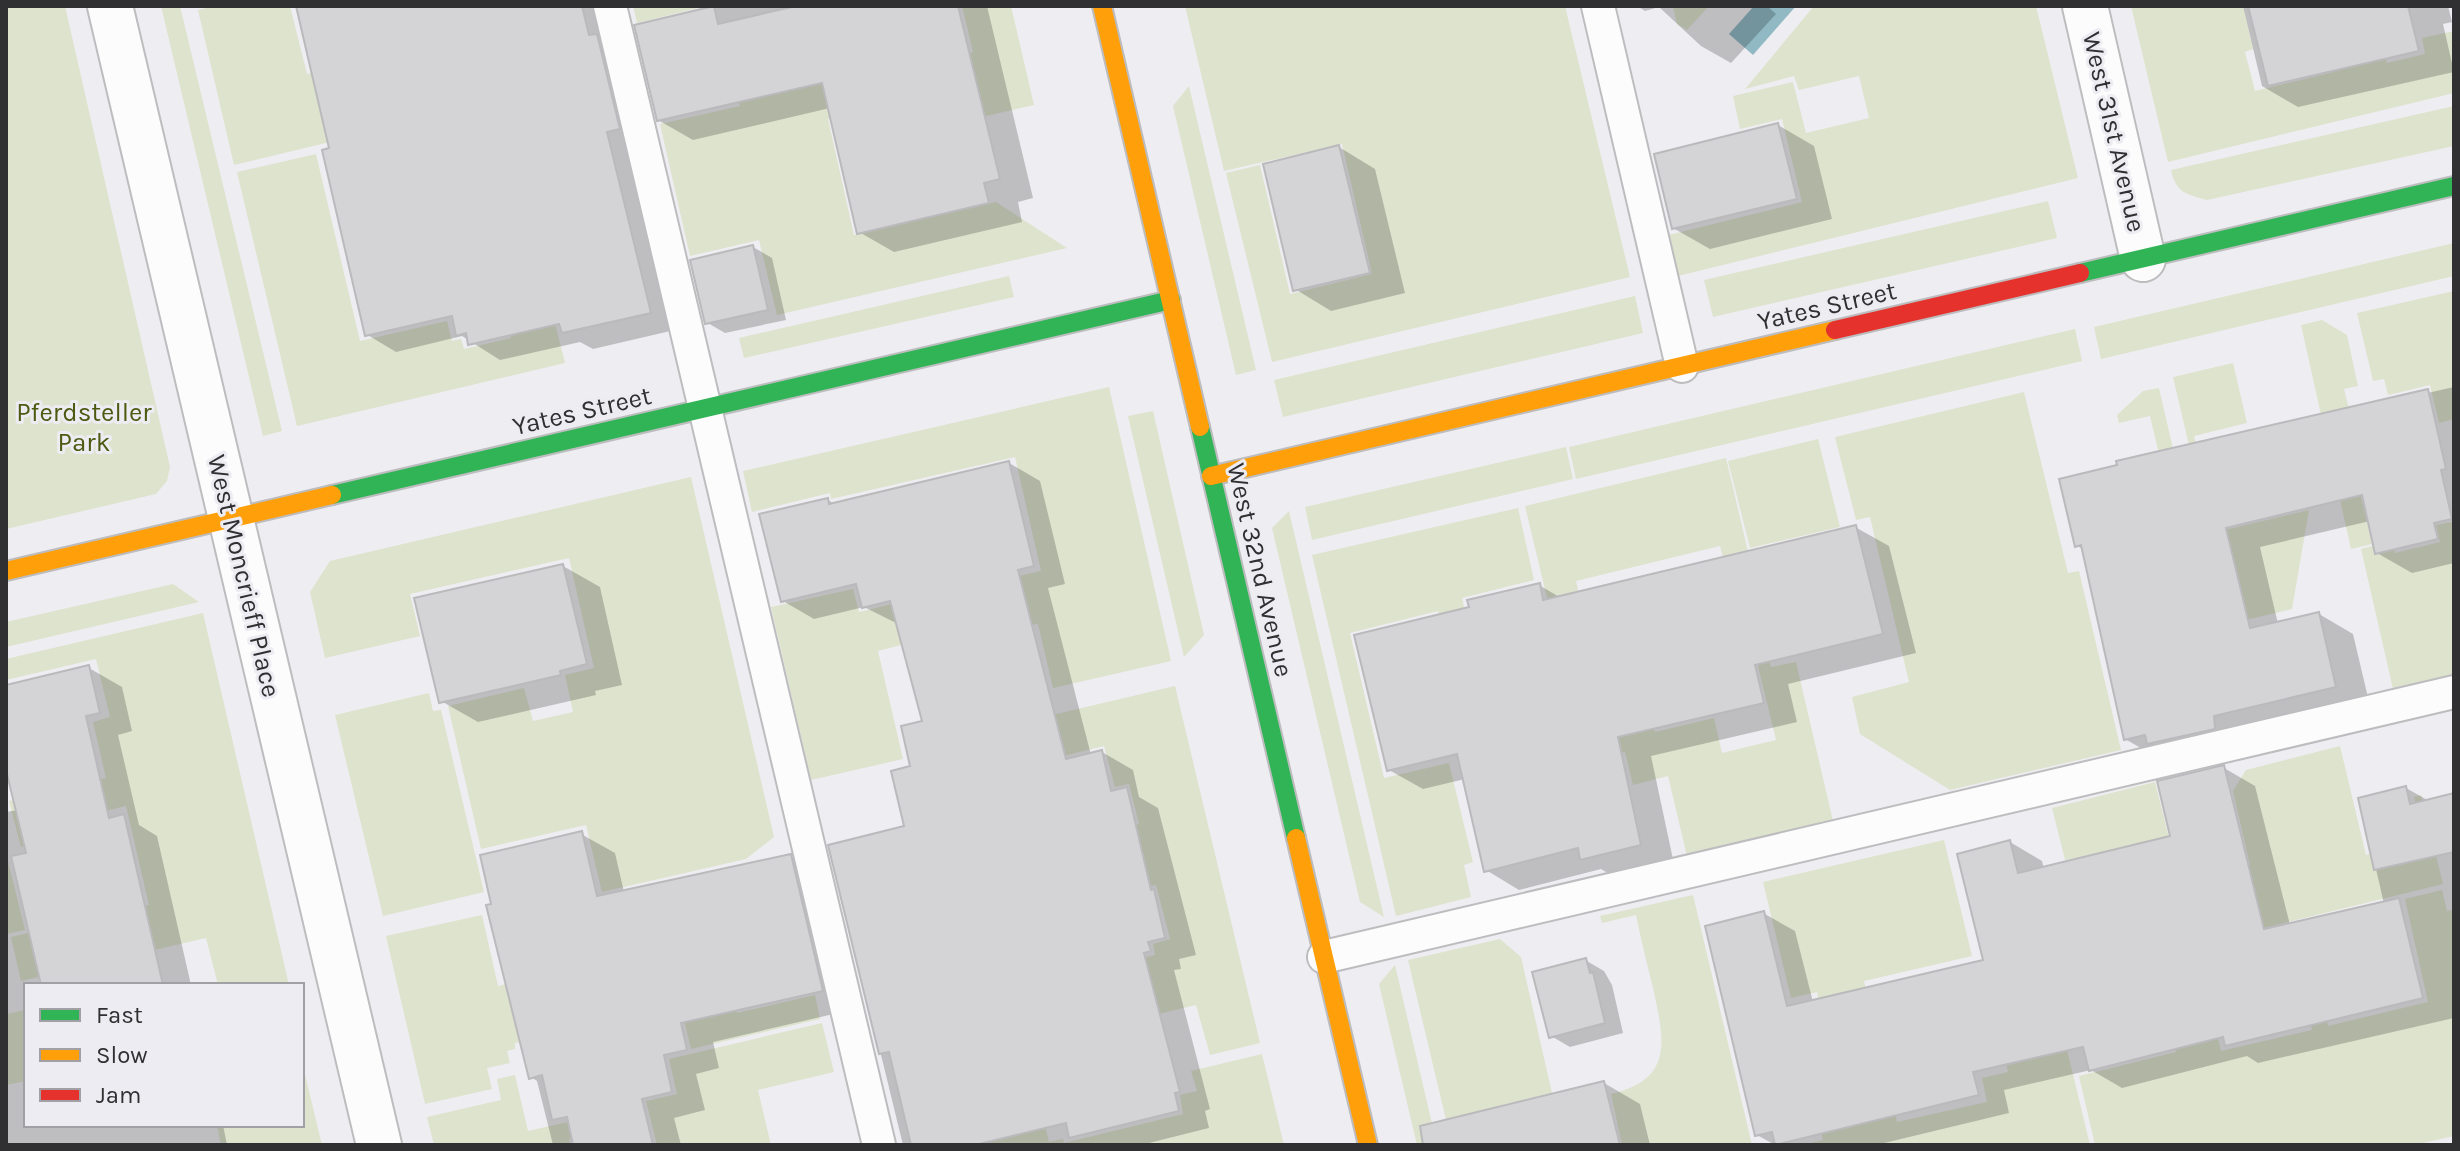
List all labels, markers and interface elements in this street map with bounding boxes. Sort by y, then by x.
street label: West 31st Avenue [2076,29,2152,235]
street label: Yates Street [1755,275,1900,337]
street label: Yates Street [510,380,655,442]
park label: Pferdsteller Park [16,397,152,458]
street label: West Moncrieff Place [201,452,287,700]
street label: West 32nd Avenue [1220,460,1300,680]
legend [24,983,304,1127]
text: Fast [96,1001,143,1029]
text: Slow [96,1041,148,1069]
text: Jam [96,1081,141,1109]

